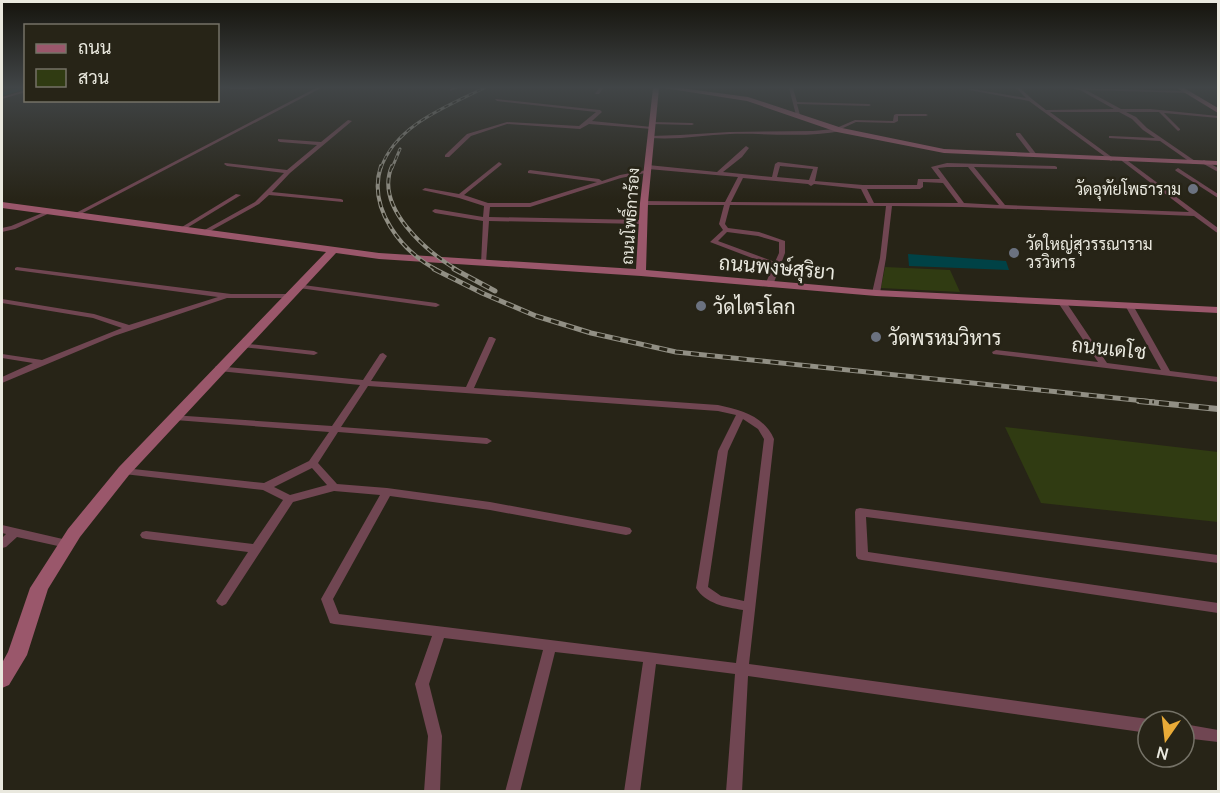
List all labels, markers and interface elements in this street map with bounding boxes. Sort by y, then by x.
legend [24,24,219,102]
text: ถนน [78,35,111,59]
text: สวน [78,65,109,89]
street label: ถนนโพธิ์การ้อง [612,166,644,265]
place label: วัดอุทัยโพธาราม [1075,178,1181,201]
marker: วัดอุทัยโพธาราม [1186,182,1200,196]
place label: วัดใหญ่สุวรรณาราม วรวิหาร [1026,233,1153,273]
marker: วัดใหญ่สุวรรณาราม วรวิหาร [1007,246,1021,260]
street label: ถนนพงษ์สุริยา [718,248,836,287]
place label: วัดไตรโลก [713,293,795,320]
marker: วัดไตรโลก [694,299,708,313]
place label: วัดพรหมวิหาร [888,324,1002,351]
marker: วัดพรหมวิหาร [869,330,883,344]
street label: ถนนเดโช [1070,331,1148,365]
north arrow [1136,709,1196,769]
text: N [1154,741,1171,766]

